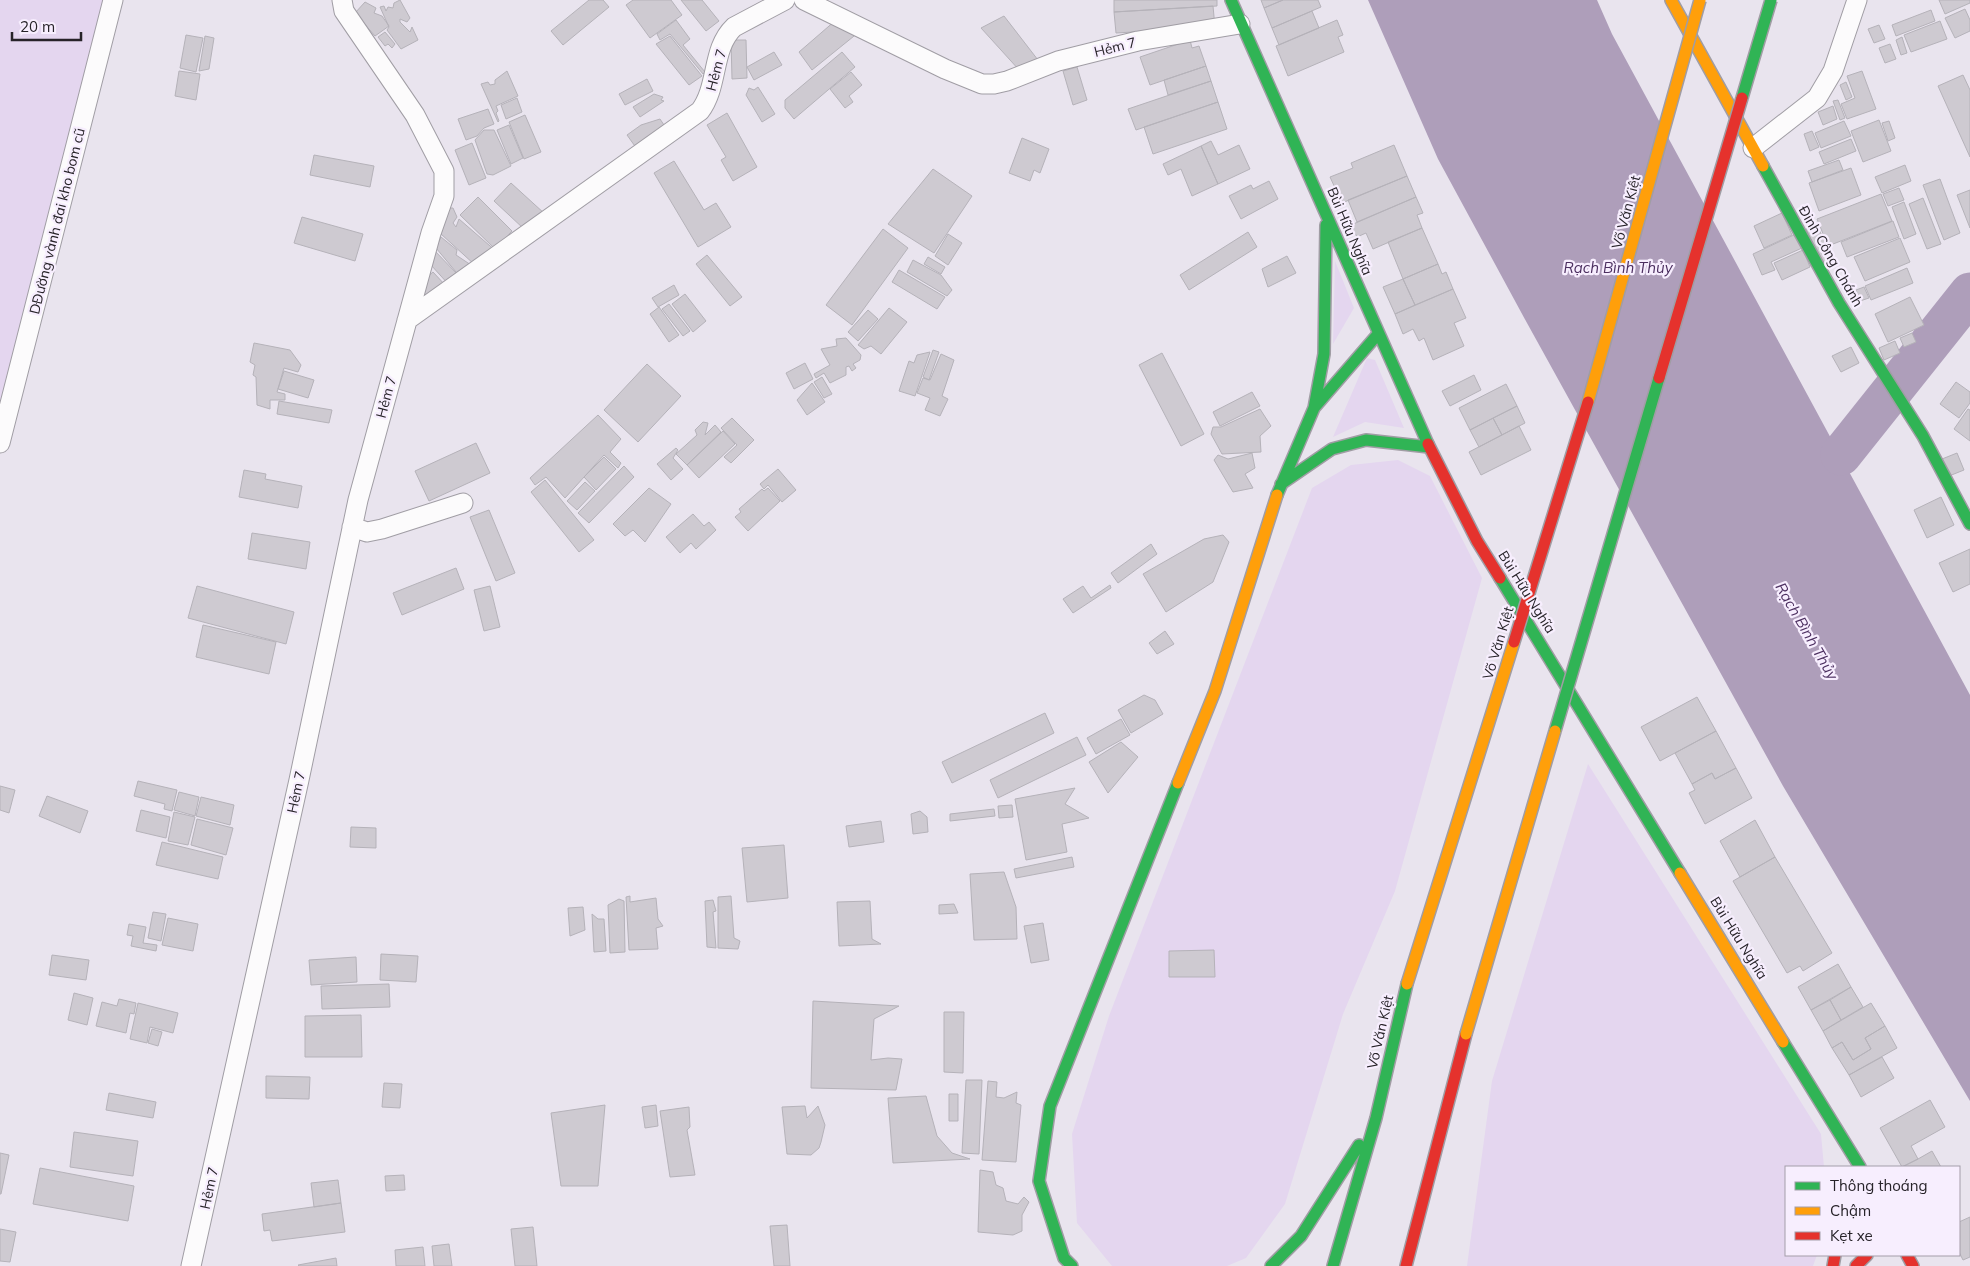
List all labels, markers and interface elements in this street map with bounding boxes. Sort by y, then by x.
scale bar [12,10,81,42]
text: 20 m [20,17,55,36]
street label: Hẻm 7 [1092,33,1138,61]
street label: Hẻm 7 [702,47,730,93]
street label: DĐường vành đai kho bom cũ [25,126,89,316]
street label: Võ Văn Kiệt [1608,173,1644,251]
street label: Bùi Hữu Nghĩa [1323,184,1377,278]
street label: Đinh Công Chánh [1795,202,1867,310]
water label: Rạch Bình Thủy [1563,258,1674,277]
street label: Hẻm 7 [372,374,400,420]
street label: Bùi Hữu Nghĩa [1494,547,1560,637]
water label: Rạch Bình Thủy [1771,579,1843,684]
street label: Võ Văn Kiệt [1478,604,1518,682]
street label: Hẻm 7 [283,769,309,815]
street label: Bùi Hữu Nghĩa [1706,893,1772,983]
street label: Võ Văn Kiệt [1363,993,1397,1071]
street label: Hẻm 7 [196,1165,222,1211]
legend [1785,1166,1960,1256]
text: Thông thoáng [1830,1176,1928,1195]
text: Chậm [1830,1201,1871,1220]
text: Kẹt xe [1830,1226,1873,1245]

